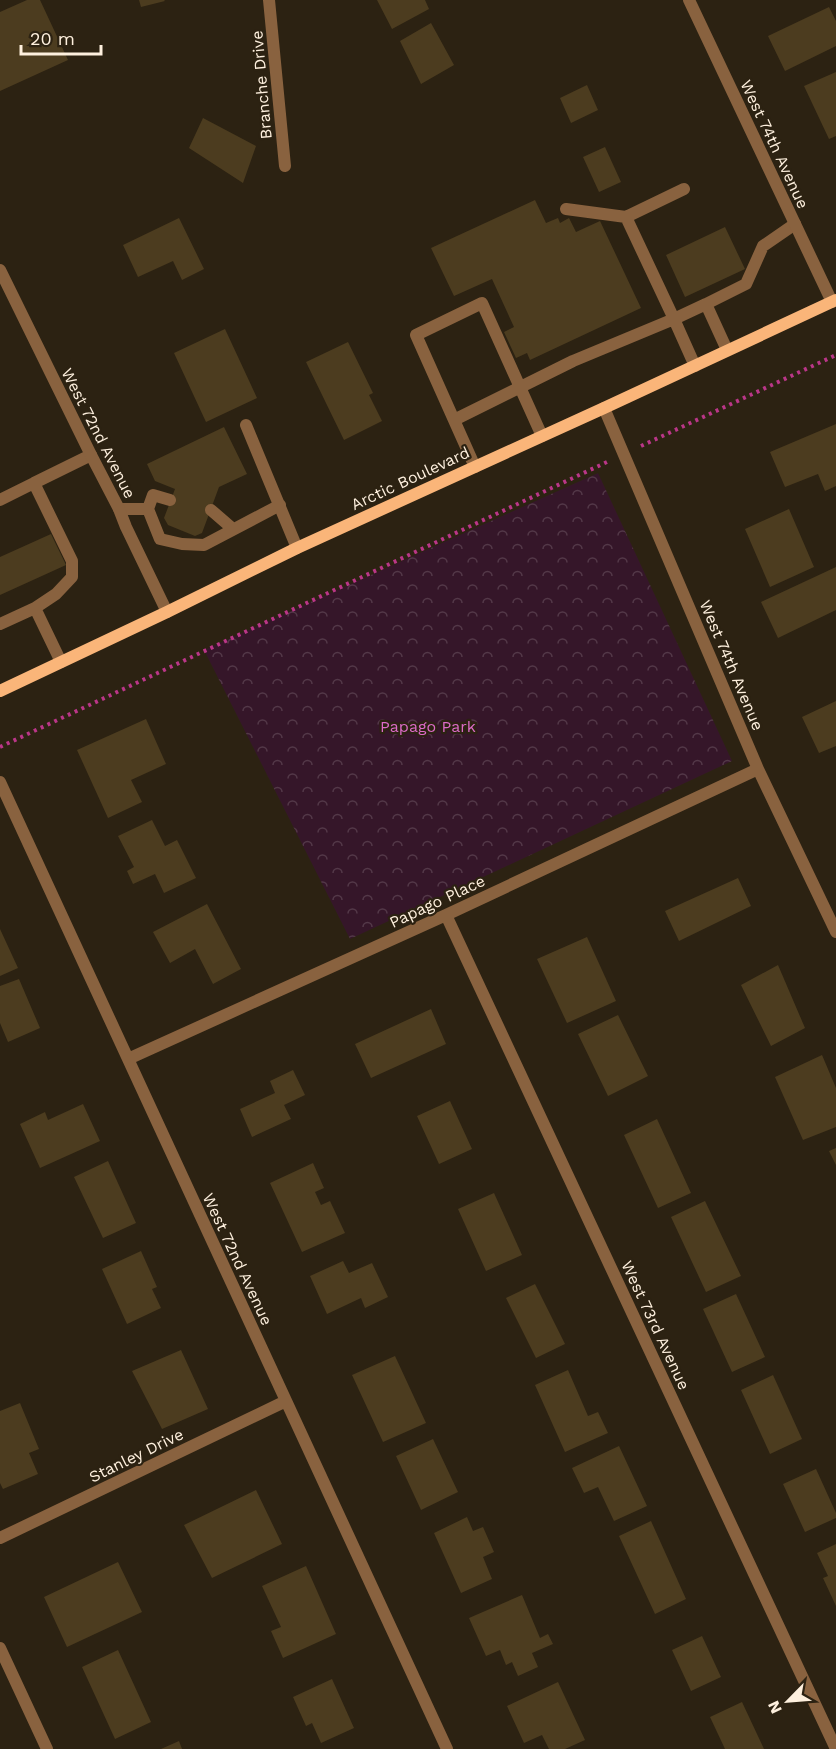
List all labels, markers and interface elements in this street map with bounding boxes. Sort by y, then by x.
scale bar [21,18,100,56]
text: 20 m [30,28,75,49]
street label: Branche Drive [247,30,276,140]
street label: West 74th Avenue [736,77,813,212]
street label: West 72nd Avenue [57,365,140,502]
street label: Arctic Boulevard [348,443,472,514]
street label: West 74th Avenue [695,597,768,733]
park label: Papago Park [380,717,476,736]
street label: Papago Place [386,871,488,932]
street label: West 72nd Avenue [199,1190,277,1328]
street label: West 73rd Avenue [617,1258,694,1393]
street label: Stanley Drive [86,1424,187,1487]
north arrow [758,1671,818,1731]
text: N [764,1698,786,1717]

